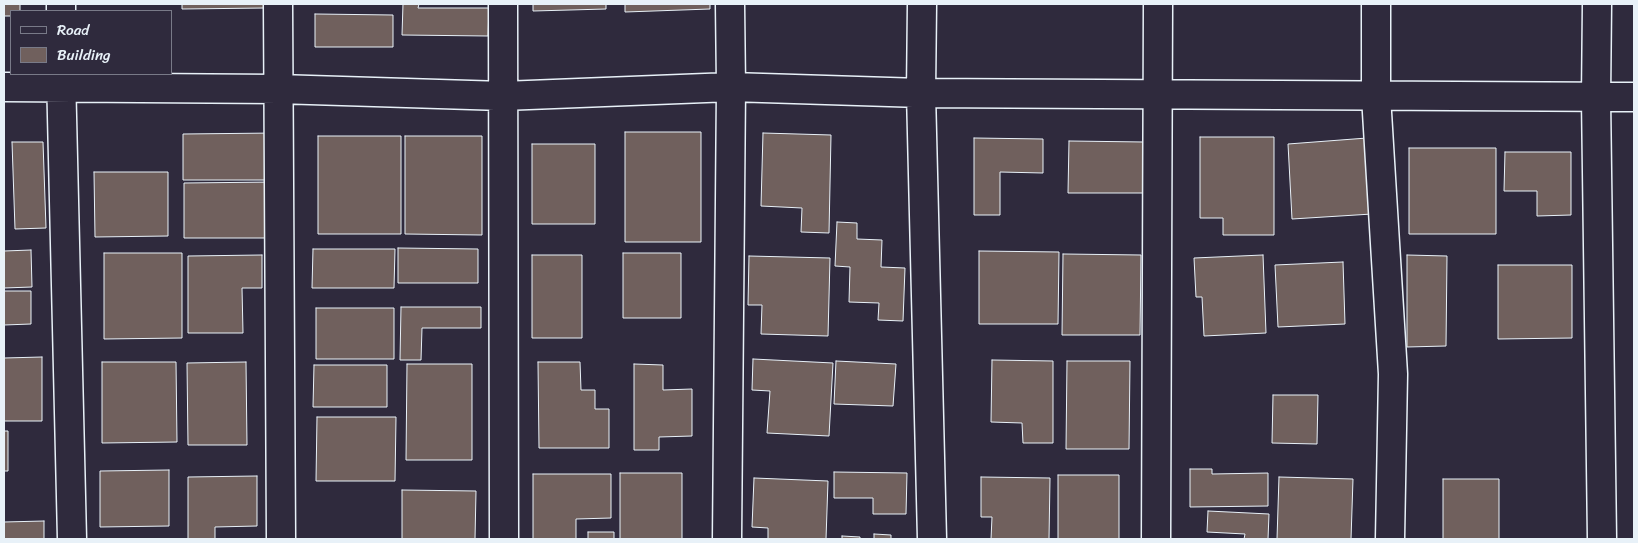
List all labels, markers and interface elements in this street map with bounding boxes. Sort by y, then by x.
legend [10,10,172,75]
text: Road [57,17,89,43]
text: Building [57,42,111,68]

